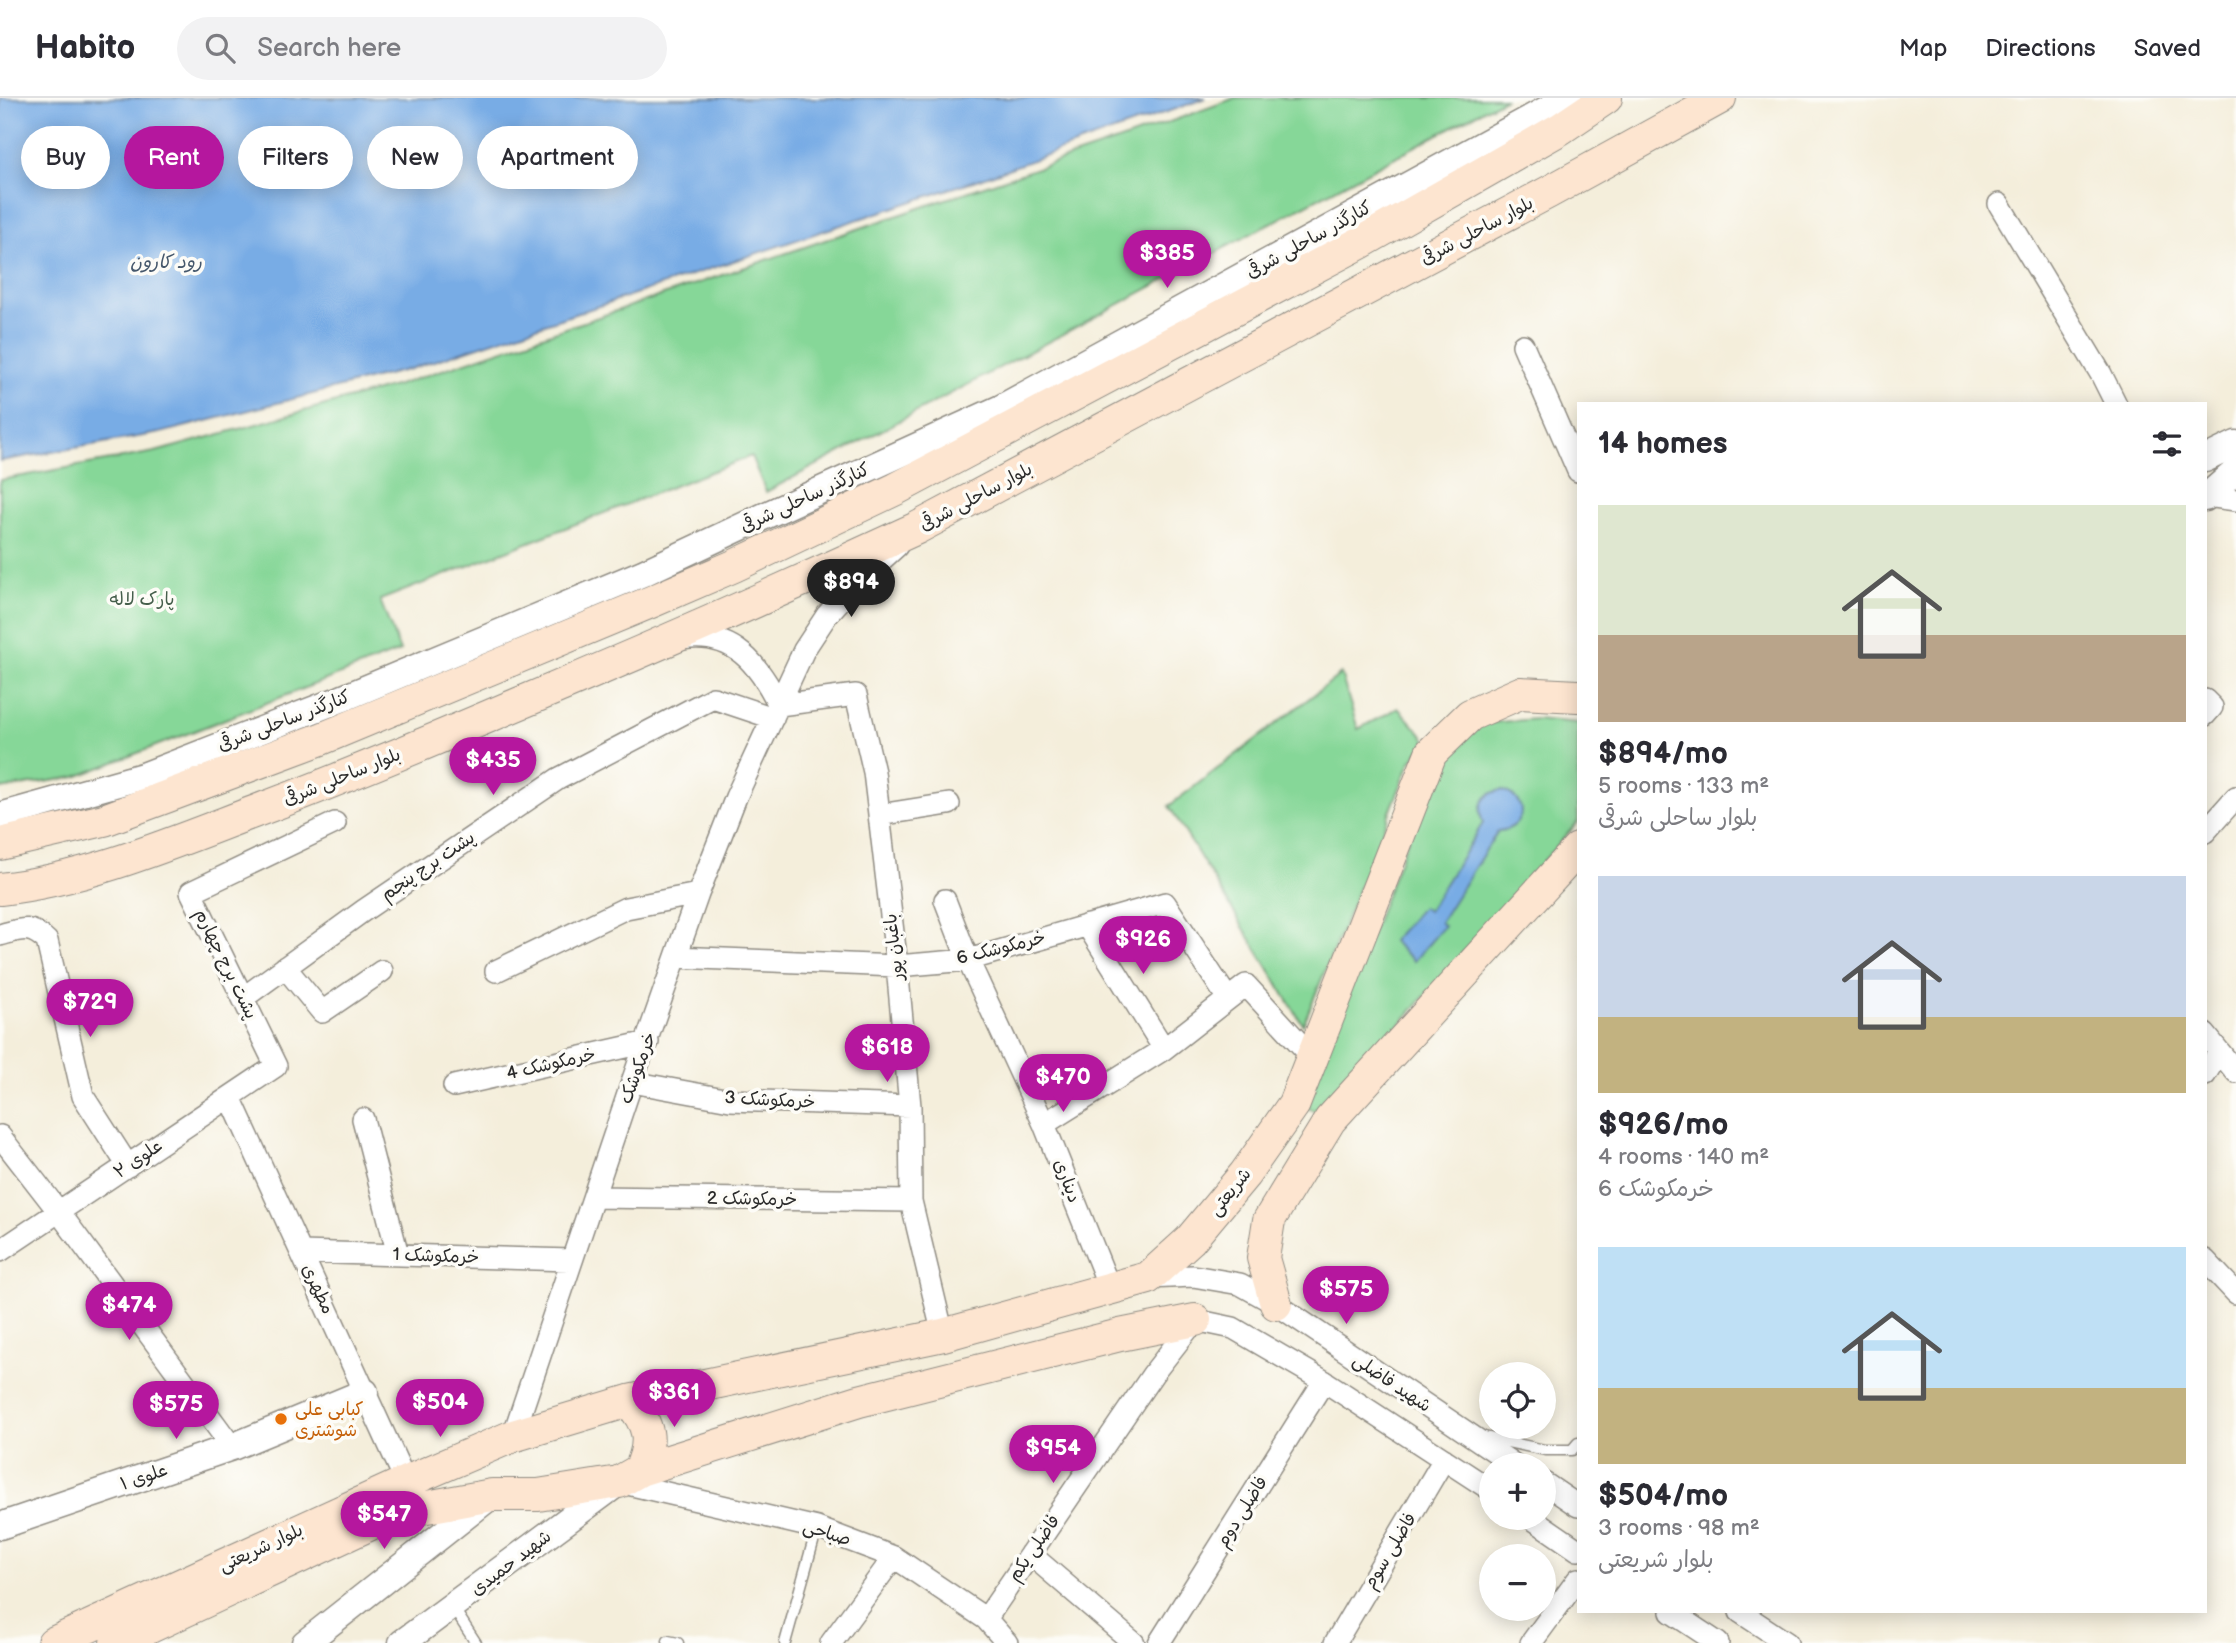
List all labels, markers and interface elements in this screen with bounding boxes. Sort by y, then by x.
search box [177,17,667,80]
text: Habito [35,28,135,68]
icon: search [201,29,239,67]
text: Search here [257,33,401,64]
text: Map [1899,34,1947,63]
text: Directions [1985,34,2096,63]
text: Saved [2134,34,2201,63]
chip: Buy [21,126,110,189]
chip: Rent [124,126,224,189]
chip: Filters [238,126,353,189]
chip: New [367,126,463,189]
chip: Apartment [477,126,638,189]
street label: بلوار ساحلی شرقی [1416,191,1537,270]
street label: کنارگذر ساحلی شرقی [1242,195,1376,283]
pin: $385 [1126,230,1208,290]
text: $385 [1139,239,1195,267]
water label: رود کارون [130,251,202,274]
icon: filters [2148,425,2186,463]
text: 14 homes [1598,426,1727,462]
street label: کنارگذر ساحلی شرقی [736,457,873,537]
street label: بلوار ساحلی شرقی [915,457,1036,536]
icon: home [1829,551,1955,677]
pin: $894 [810,560,892,619]
text: $894 [823,568,879,596]
park label: پارک لاله [109,589,175,611]
street label: کنارگذر ساحلی شرقی [214,684,354,756]
text: $894/mo [1598,736,1728,772]
pin: $435 [452,738,534,797]
street label: بلوار ساحلی شرقی [279,742,404,810]
text: $435 [465,746,521,774]
text: 5 rooms · 133 m² [1598,772,1769,800]
text: بلوار ساحلی شرقی [1598,804,1758,832]
street label: پشت برج پنجم [377,827,481,908]
street label: پشت برج چهارم [188,906,262,1024]
street label: باغبان پور [880,913,909,983]
pin: $926 [1102,916,1184,976]
icon: home [1829,922,1955,1048]
text: $926 [1115,925,1171,953]
street label: خرمکوشک 6 [954,927,1048,969]
pin: $729 [49,979,131,1039]
text: $729 [62,988,118,1016]
pin: $618 [846,1024,928,1084]
street label: خرمکوشک [615,1029,661,1107]
text: $618 [861,1033,913,1061]
street label: خرمکوشک 4 [504,1044,598,1084]
pin: $470 [1022,1054,1104,1114]
text: $470 [1035,1063,1091,1091]
street label: خرمکوشک 3 [724,1087,816,1113]
text: $926/mo [1598,1107,1728,1143]
street label: علوی ۲ [110,1135,167,1184]
text: 4 rooms · 140 m² [1598,1143,1769,1171]
street label: دیناری [1049,1156,1085,1206]
street label: شریعتی [1204,1164,1256,1220]
text: خرمکوشک 6 [1598,1175,1714,1203]
street label: خرمکوشک 2 [707,1188,797,1210]
street label: خرمکوشک 1 [392,1244,480,1268]
street label: مطهری [297,1261,339,1317]
pin: $575 [1305,1266,1387,1326]
text: $575 [1319,1275,1373,1303]
pin: $474 [88,1282,170,1342]
text: $474 [102,1291,156,1319]
icon: home [1829,1293,1955,1419]
street label: شهید فاضلی [1349,1349,1435,1417]
map controls [1479,1362,1556,1621]
button: locate [1479,1362,1556,1439]
pin: $361 [633,1370,715,1429]
text: $361 [648,1378,700,1406]
pin: $504 [399,1380,481,1439]
pin: $575 [135,1382,217,1441]
text: $504 [412,1388,468,1416]
text: $575 [149,1390,203,1418]
place label: کبابی علی شوشتری [295,1399,364,1441]
marker: کبابی علی شوشتری [273,1411,289,1427]
pin: $954 [1012,1426,1094,1485]
text: $954 [1025,1434,1081,1462]
button: + [1479,1453,1556,1530]
street label: علوی ۱ [118,1459,171,1496]
street label: فاضلی دوم [1212,1472,1275,1553]
text: $504/mo [1598,1478,1728,1514]
pin: $547 [343,1492,425,1551]
text: $547 [357,1500,411,1528]
street label: فاضلی سوم [1359,1509,1423,1594]
street label: فاضلی یکم [1004,1511,1067,1587]
text: 3 rooms · 98 m² [1598,1514,1760,1542]
street label: صباحی [800,1515,854,1551]
street label: بلوار شریعتی [216,1519,306,1577]
street label: شهید حمیدی [467,1526,555,1600]
button: − [1479,1544,1556,1621]
text: بلوار شریعتی [1598,1546,1714,1574]

